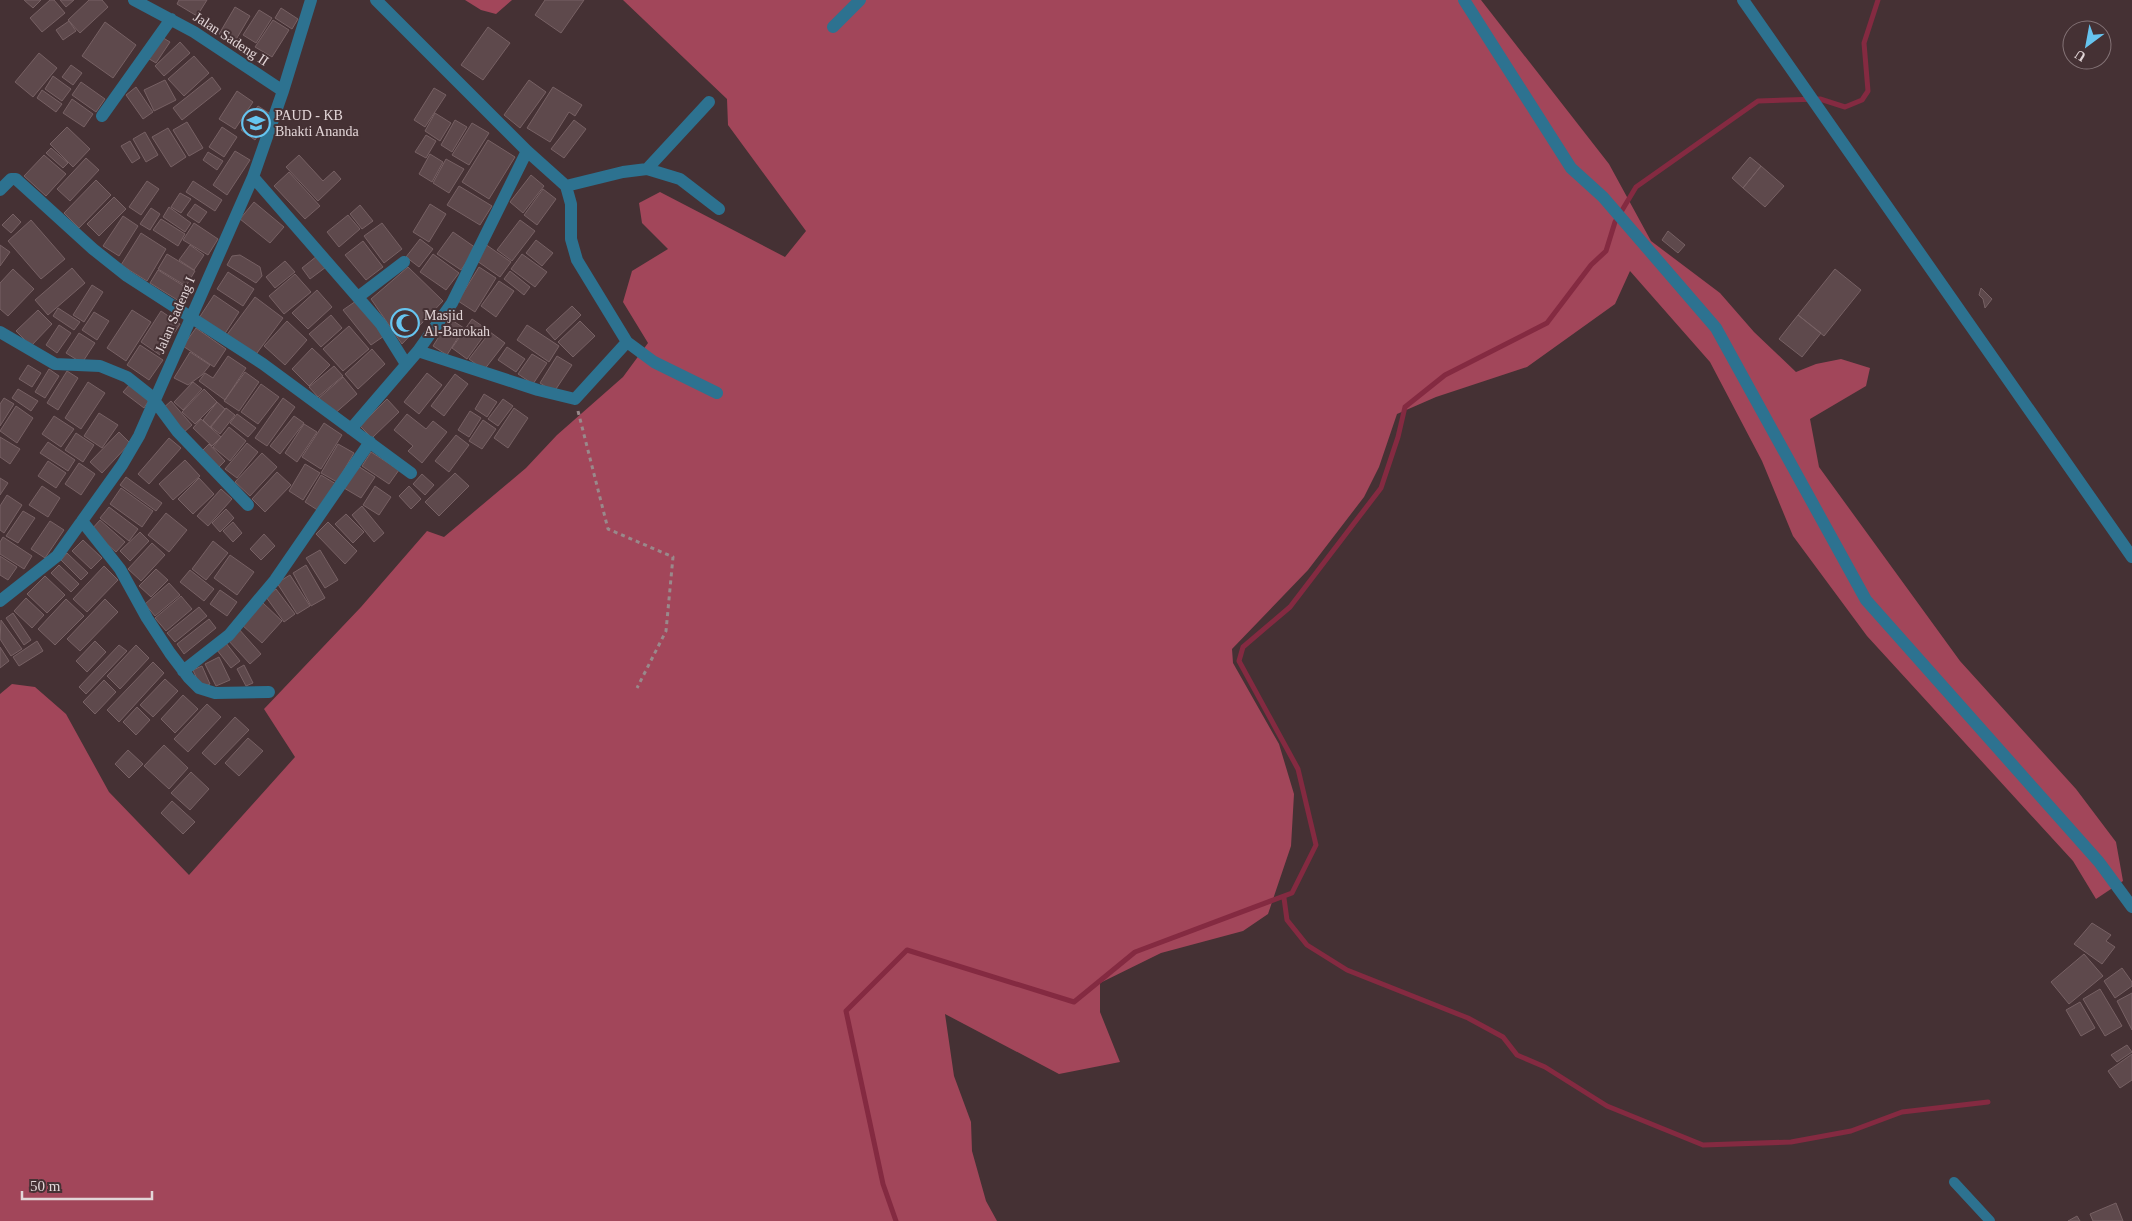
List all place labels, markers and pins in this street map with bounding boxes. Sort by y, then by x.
school or university icon: PAUD - KB Bhakti Ananda [241,108,271,138]
place label: PAUD - KB Bhakti Ananda [275,108,359,139]
mosque icon: Masjid Al-Barokah [390,308,420,338]
place label: Masjid Al-Barokah [424,308,490,339]

